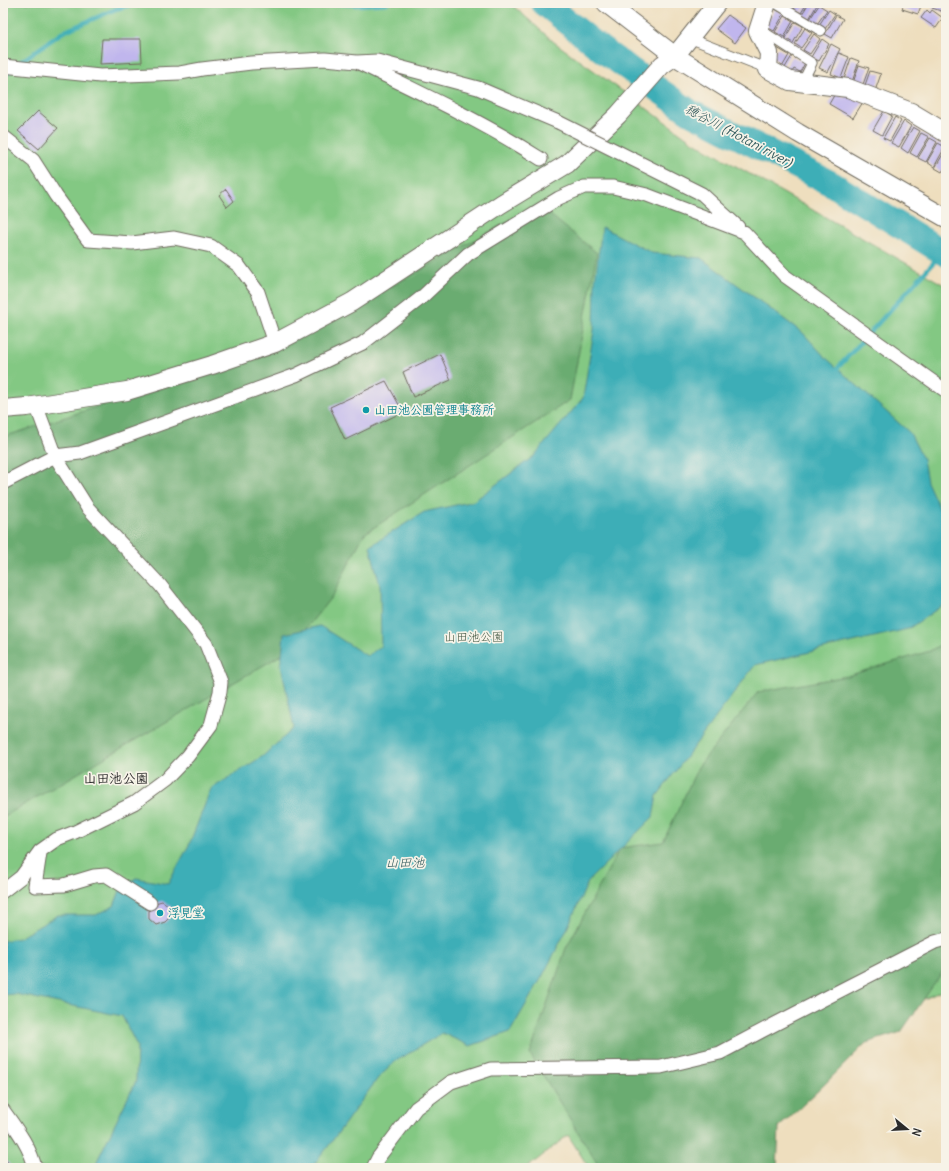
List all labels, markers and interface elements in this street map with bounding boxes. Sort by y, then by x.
water label: 穂谷川 (Hotani river) [682,100,796,171]
place label: 山田池公園管理事務所 [374,402,495,417]
marker: 山田池公園管理事務所 [361,405,371,415]
park label: 山田池公園 [444,629,504,644]
district label: 山田池公園 [83,770,149,787]
water label: 山田池 [385,854,425,871]
place label: 浮見堂 [168,905,204,920]
marker: 浮見堂 [155,908,165,918]
north arrow [887,1109,927,1149]
text: N [909,1126,924,1138]

